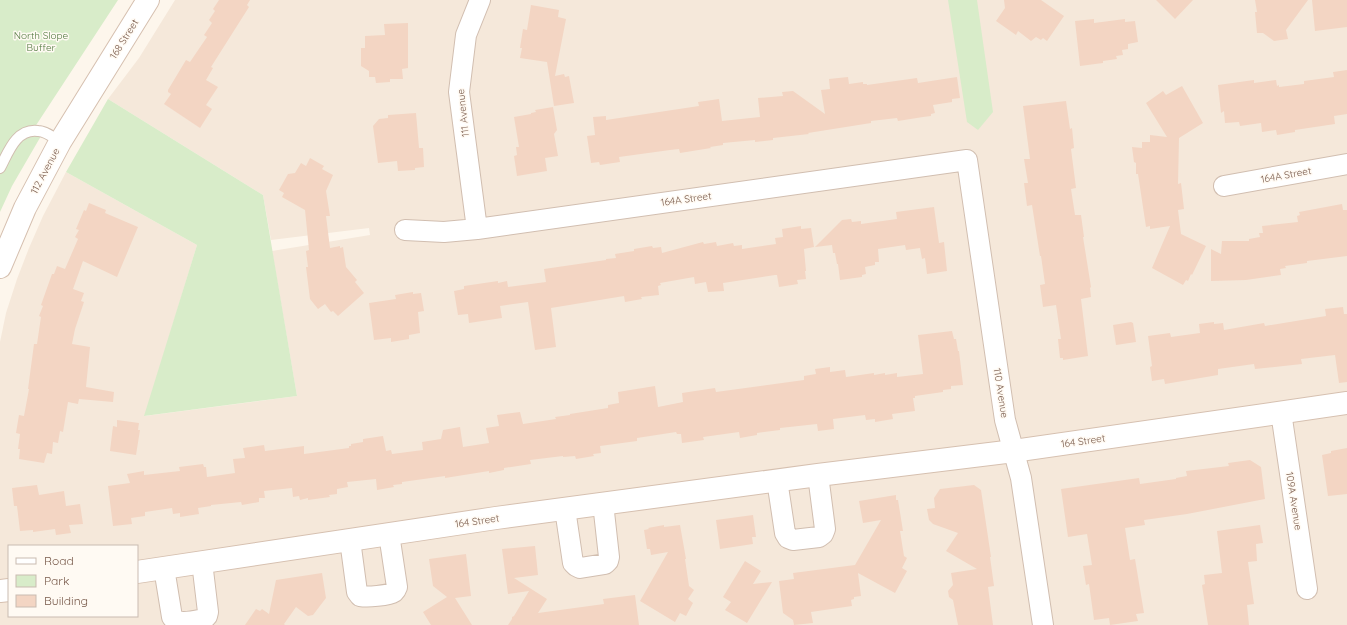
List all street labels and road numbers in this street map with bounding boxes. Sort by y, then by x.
street label: 168 Street [107,16,142,61]
street label: 111 Avenue [454,88,472,138]
street label: 112 Avenue [28,146,63,196]
street label: 164A Street [1260,164,1313,186]
street label: 164A Street [660,189,713,209]
street label: 110 Avenue [991,367,1011,419]
street label: 164 Street [1060,431,1107,451]
street label: 109A Avenue [1283,471,1305,531]
street label: 164 Street [454,511,501,531]

